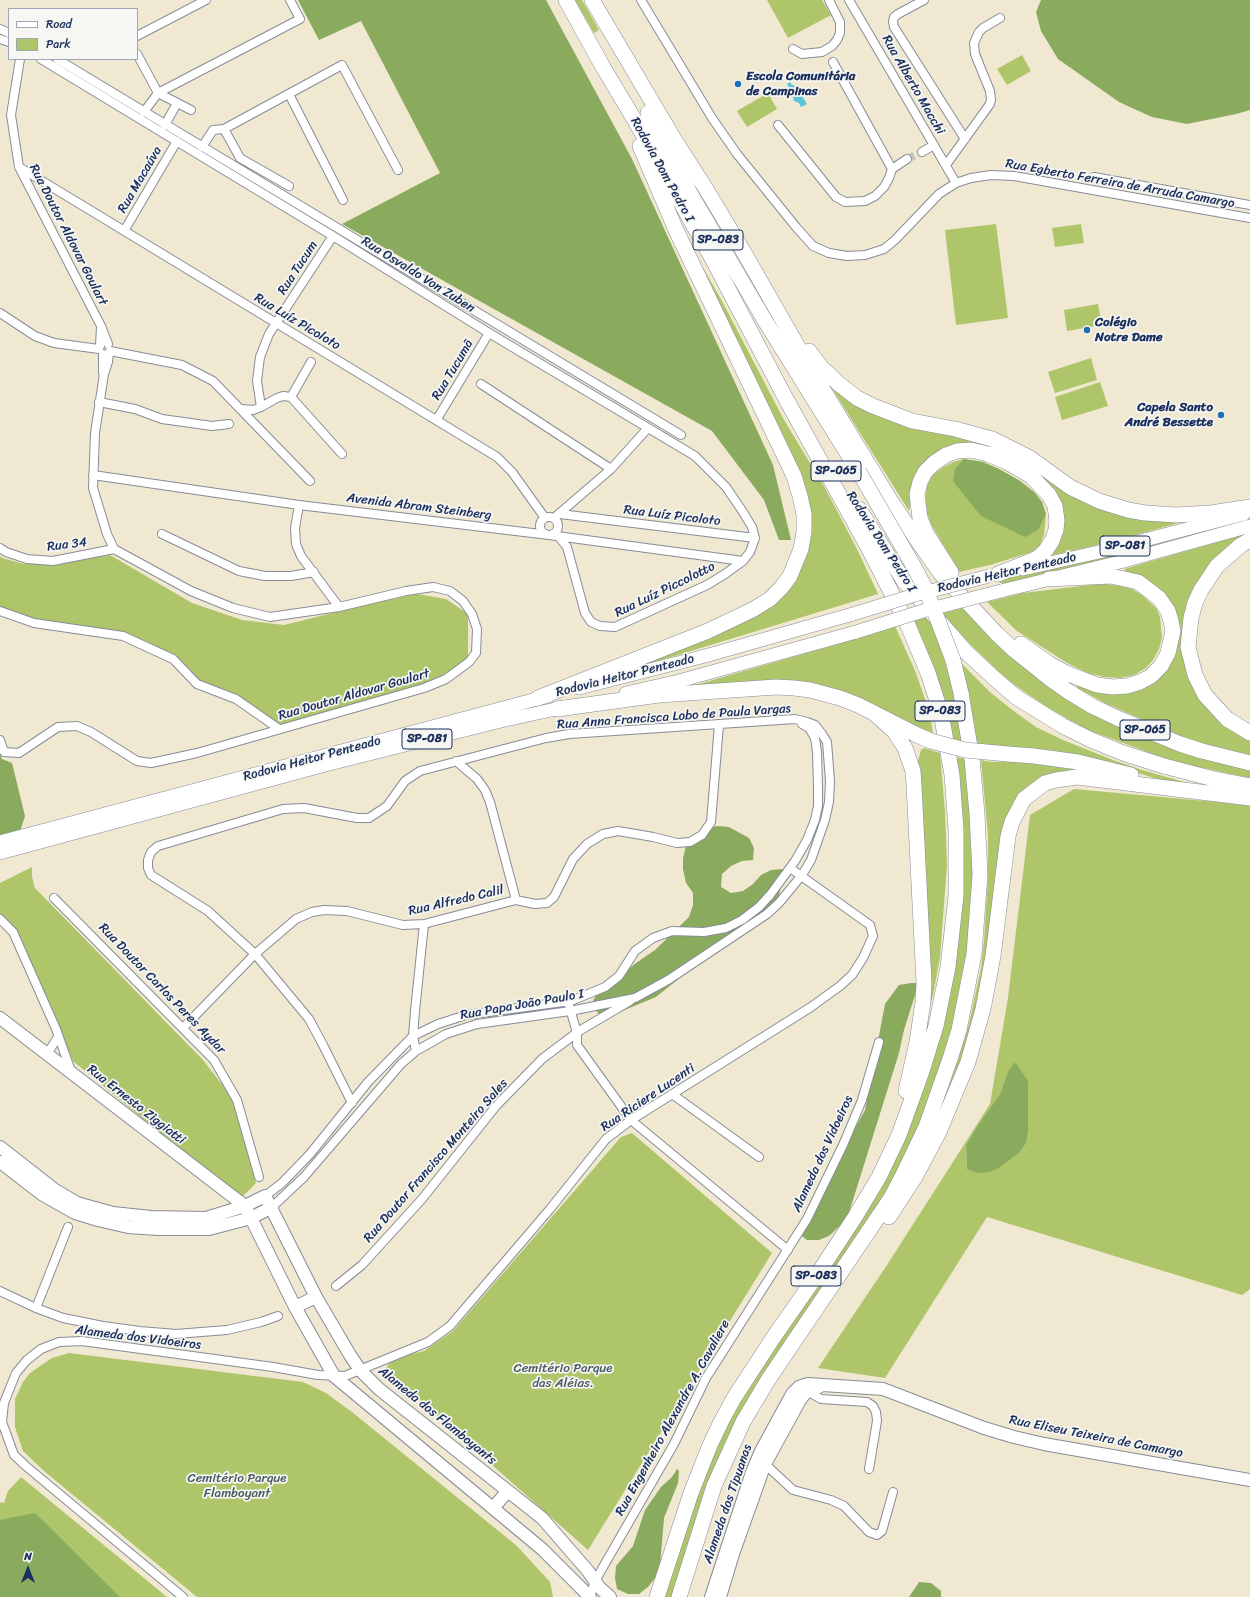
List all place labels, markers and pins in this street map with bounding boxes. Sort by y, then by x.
place label: Escola Comunitária de Campinas [746,69,855,100]
marker: Escola Comunitária de Campinas [733,79,743,89]
place label: Colégio Notre Dame [1095,315,1163,346]
marker: Colégio Notre Dame [1082,325,1092,335]
place label: Capela Santo André Bessette [1125,400,1213,431]
marker: Capela Santo André Bessette [1216,410,1226,420]

